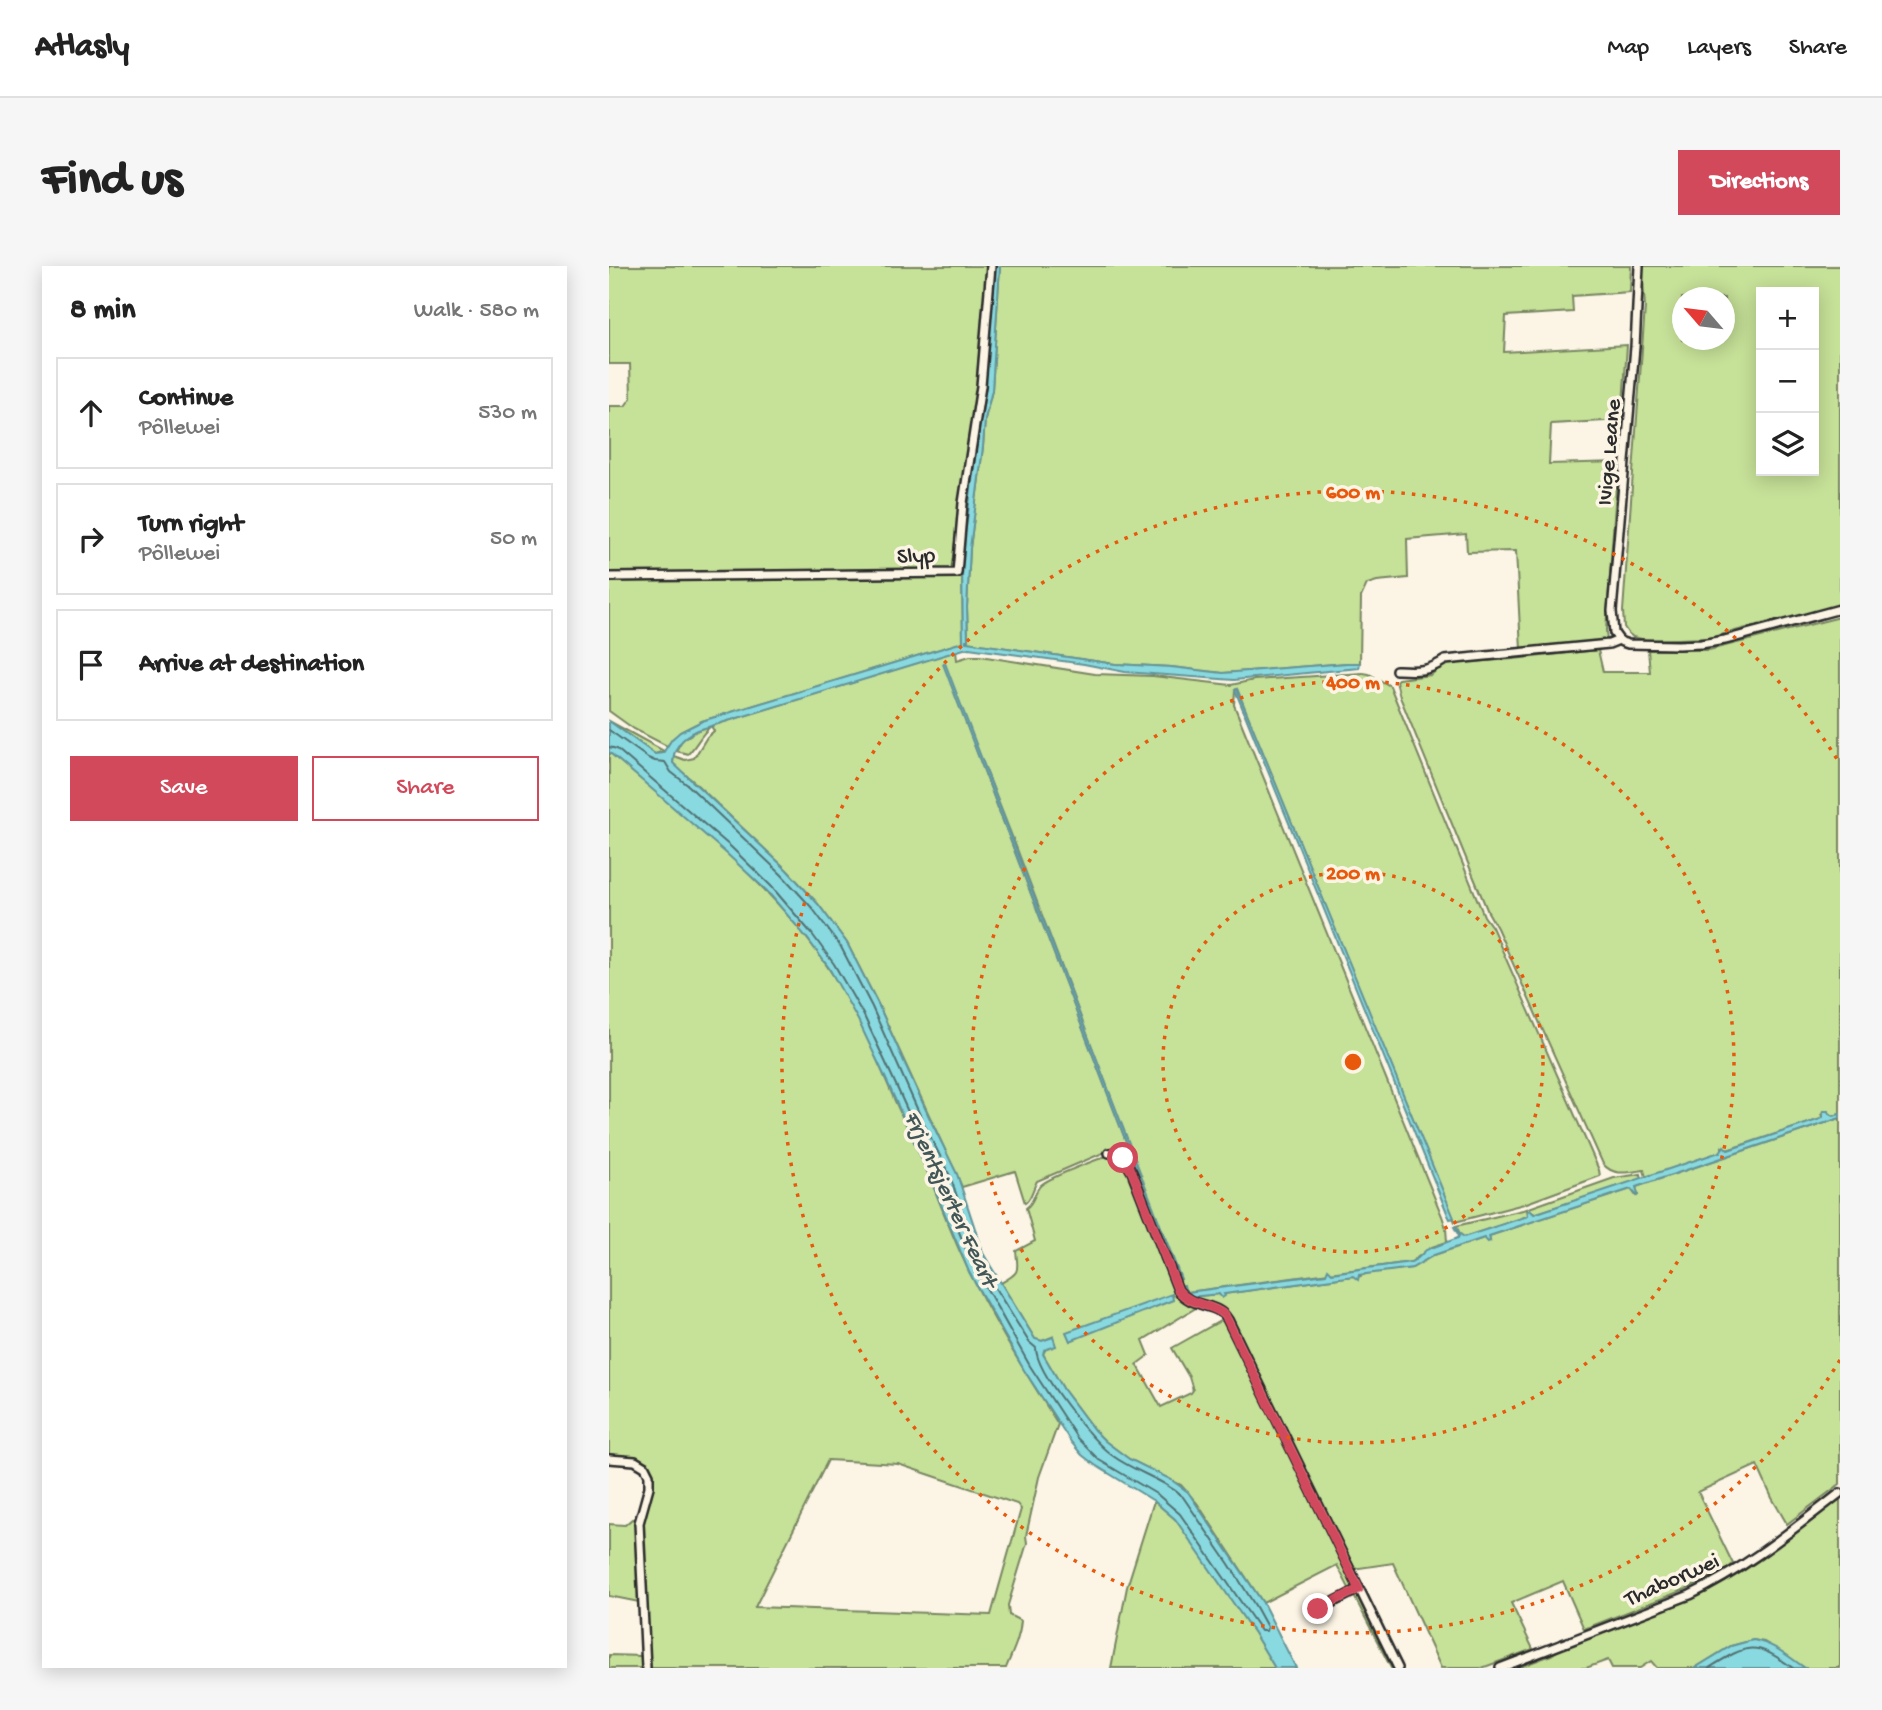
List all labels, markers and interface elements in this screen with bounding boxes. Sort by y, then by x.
text: Atlasly [35,29,129,67]
text: Map [1607,34,1649,63]
text: Layers [1687,34,1751,63]
text: Share [1789,34,1847,63]
button: Directions [1678,150,1840,215]
text: Find us [42,153,182,211]
north arrow [1672,287,1735,350]
map controls [1756,287,1819,476]
button: + [1756,287,1819,350]
text: 8 min [70,294,136,329]
text: Walk · 580 m [414,298,539,325]
button: − [1756,350,1819,413]
text: Continue [139,384,233,415]
icon: ahead [72,394,110,432]
street label: Ivige Leane [1592,397,1629,507]
text: 530 m [478,400,537,427]
button: layers [1756,413,1819,476]
text: Pôllewei [139,415,220,442]
text: 600 m [1326,482,1380,507]
text: Turn right [139,510,243,541]
icon: right [72,520,110,558]
text: 50 m [490,526,537,553]
text: Pôllewei [139,541,220,568]
street label: Slyp [897,544,935,571]
icon: arrive [72,646,110,684]
text: Arrive at destination [139,650,364,681]
text: 400 m [1325,672,1380,697]
button: Save [70,756,298,821]
button: Share [312,756,539,821]
text: 200 m [1326,863,1380,888]
centre of rings [1341,1050,1365,1074]
water label: Frjentsjerter Feart [895,1107,1004,1296]
route start [1107,1142,1138,1173]
street label: Thaborwei [1619,1548,1724,1615]
route end [1302,1593,1333,1624]

